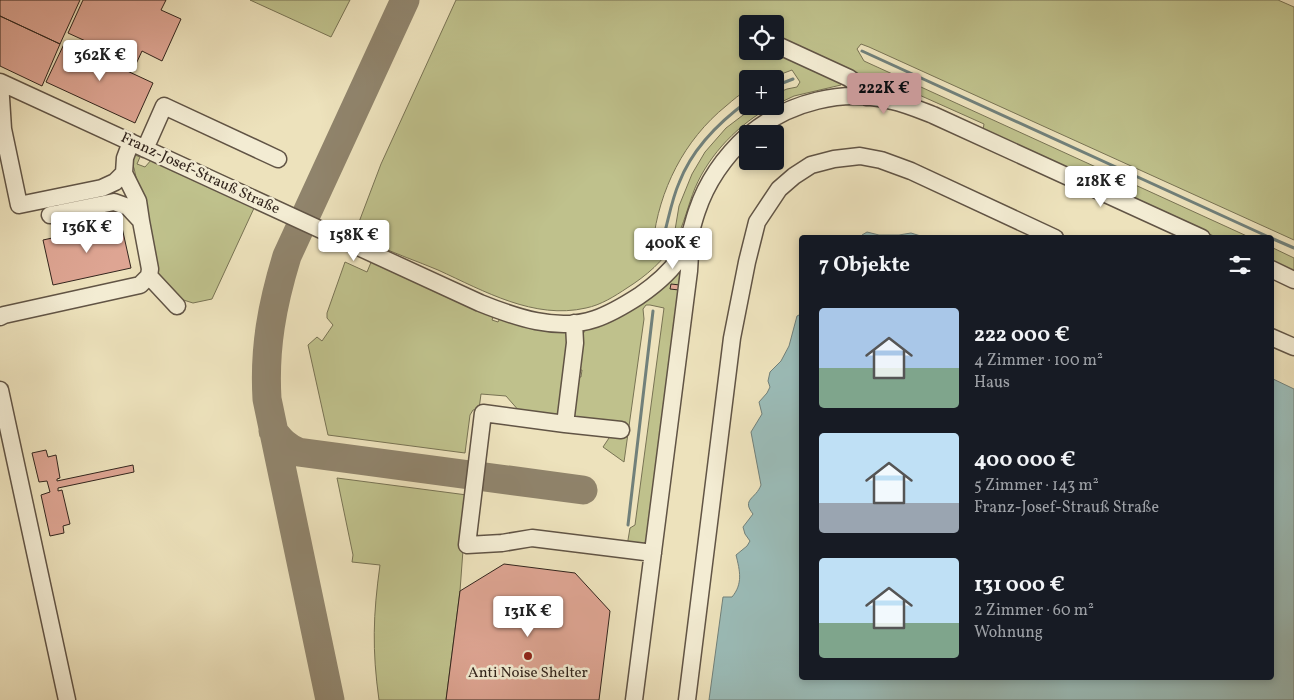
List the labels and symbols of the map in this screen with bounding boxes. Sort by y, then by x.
pin: 362K € [59,39,141,82]
pin: 222K € [843,72,925,115]
street label: Franz-Josef-Strauß Straße [117,128,283,220]
pin: 218K € [1060,166,1142,208]
pin: 136K € [46,212,128,254]
pin: 158K € [313,220,395,262]
pin: 400K € [632,228,714,270]
pin: 131K € [487,596,569,638]
marker: Anti Noise Shelter [522,650,534,662]
place label: Anti Noise Shelter [468,663,588,684]

